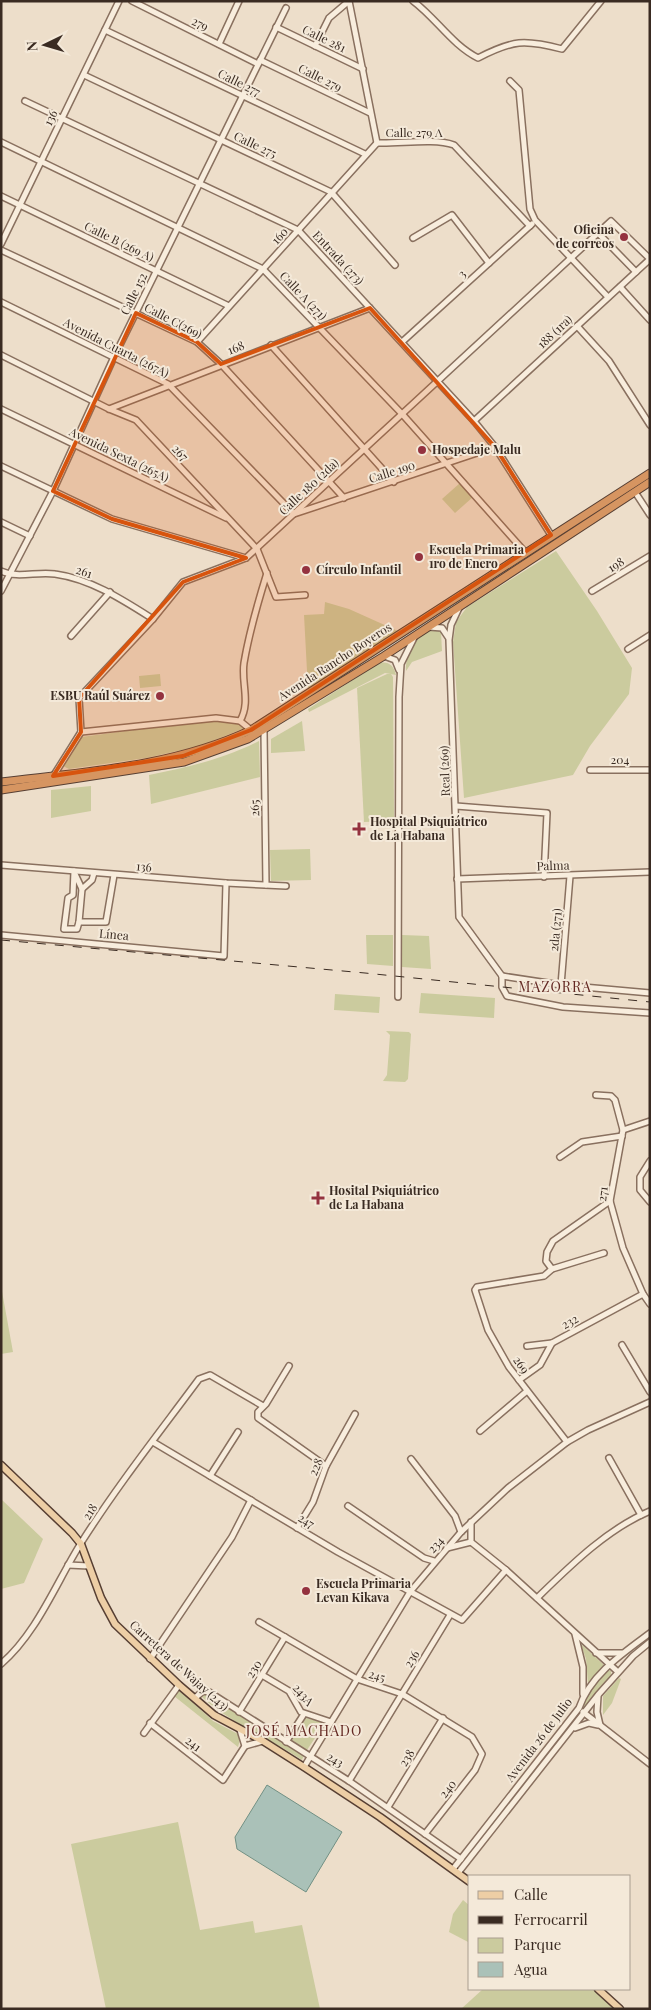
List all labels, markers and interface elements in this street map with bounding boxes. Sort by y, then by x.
street label: 279 [189,12,211,34]
north arrow [20,20,70,70]
street label: Calle 281 [300,21,349,56]
text: N [22,40,41,52]
street label: Calle 279 [296,60,345,95]
street label: Calle 277 [215,65,264,99]
street label: 136 [39,107,61,128]
street label: Calle 279 A [386,124,443,140]
street label: Calle 275 [231,127,279,161]
street label: Calle B (269 A) [82,217,157,265]
place label: Oficina de correos [556,221,615,251]
street label: 160 [267,223,291,247]
street label: Entrada (273) [310,227,368,288]
marker: Oficina de correos [618,231,630,243]
street label: 3 [454,265,469,281]
street label: Calle A (271) [276,268,331,323]
street label: Calle 152 [116,270,150,317]
street label: Calle C(269) [142,299,205,341]
street label: 188 (1ra) [533,311,575,352]
street label: Avenida Cuarta (267A) [60,313,172,381]
street label: 168 [225,337,246,358]
street label: Avenida Sexta (265A) [66,423,172,485]
street label: 267 [169,441,192,464]
place label: Hospedaje Malu [432,441,522,457]
marker: Hospedaje Malu [416,444,428,456]
street label: Calle 180 (2da) [275,454,342,518]
street label: Calle 190 [366,456,417,486]
place label: Escuela Primaria 1ro de Enero [429,541,525,571]
marker: Escuela Primaria 1ro de Enero [413,551,425,563]
street label: 198 [604,553,627,575]
street label: 261 [74,561,95,581]
place label: Círculo Infantil [316,561,402,577]
marker: Círculo Infantil [300,564,312,576]
street label: Avenida Rancho Boyeros [274,618,394,704]
place label: ESBU Raúl Suárez [50,687,150,703]
marker: ESBU Raúl Suárez [154,690,166,702]
street label: Real (269) [435,745,453,797]
street label: 204 [611,751,630,767]
street label: 265 [246,799,262,817]
place label: Hospital Psiquiátrico de La Habana [370,813,487,843]
marker: Hospital Psiquiátrico de La Habana [352,822,366,836]
street label: Palma [536,856,570,874]
street label: 136 [135,857,153,875]
street label: 2da (271) [545,908,565,952]
street label: Línea [99,925,130,943]
district label: MAZORRA [518,977,592,996]
place label: Hosital Psiquiátrico de La Habana [329,1182,439,1212]
street label: 271 [593,1185,611,1202]
marker: Hosital Psiquiátrico de La Habana [311,1191,325,1205]
street label: 232 [558,1310,581,1332]
street label: 269 [510,1352,534,1376]
street label: 228 [304,1455,326,1478]
street label: 218 [78,1500,100,1523]
street label: 247 [295,1509,318,1531]
street label: 234 [424,1533,447,1556]
place label: Escuela Primaria Levan Kikava [316,1575,412,1605]
marker: Escuela Primaria Levan Kikava [300,1585,312,1597]
street label: Carretera de Wajay (243) [127,1616,233,1714]
street label: 236 [400,1647,423,1670]
street label: 230 [241,1656,265,1681]
street label: 245 [367,1665,388,1685]
street label: 243A [290,1680,318,1709]
street label: Avenida 26 de Julio [501,1694,575,1785]
district label: JOSÉ MACHADO [245,1721,362,1740]
street label: 241 [182,1732,205,1755]
street label: 238 [395,1746,418,1769]
street label: 243 [324,1748,347,1770]
street label: 240 [435,1776,459,1801]
legend [468,1875,631,1990]
text: Calle [514,1884,548,1904]
text: Ferrocarril [514,1909,588,1929]
text: Parque [514,1934,561,1954]
text: Agua [513,1959,548,1979]

